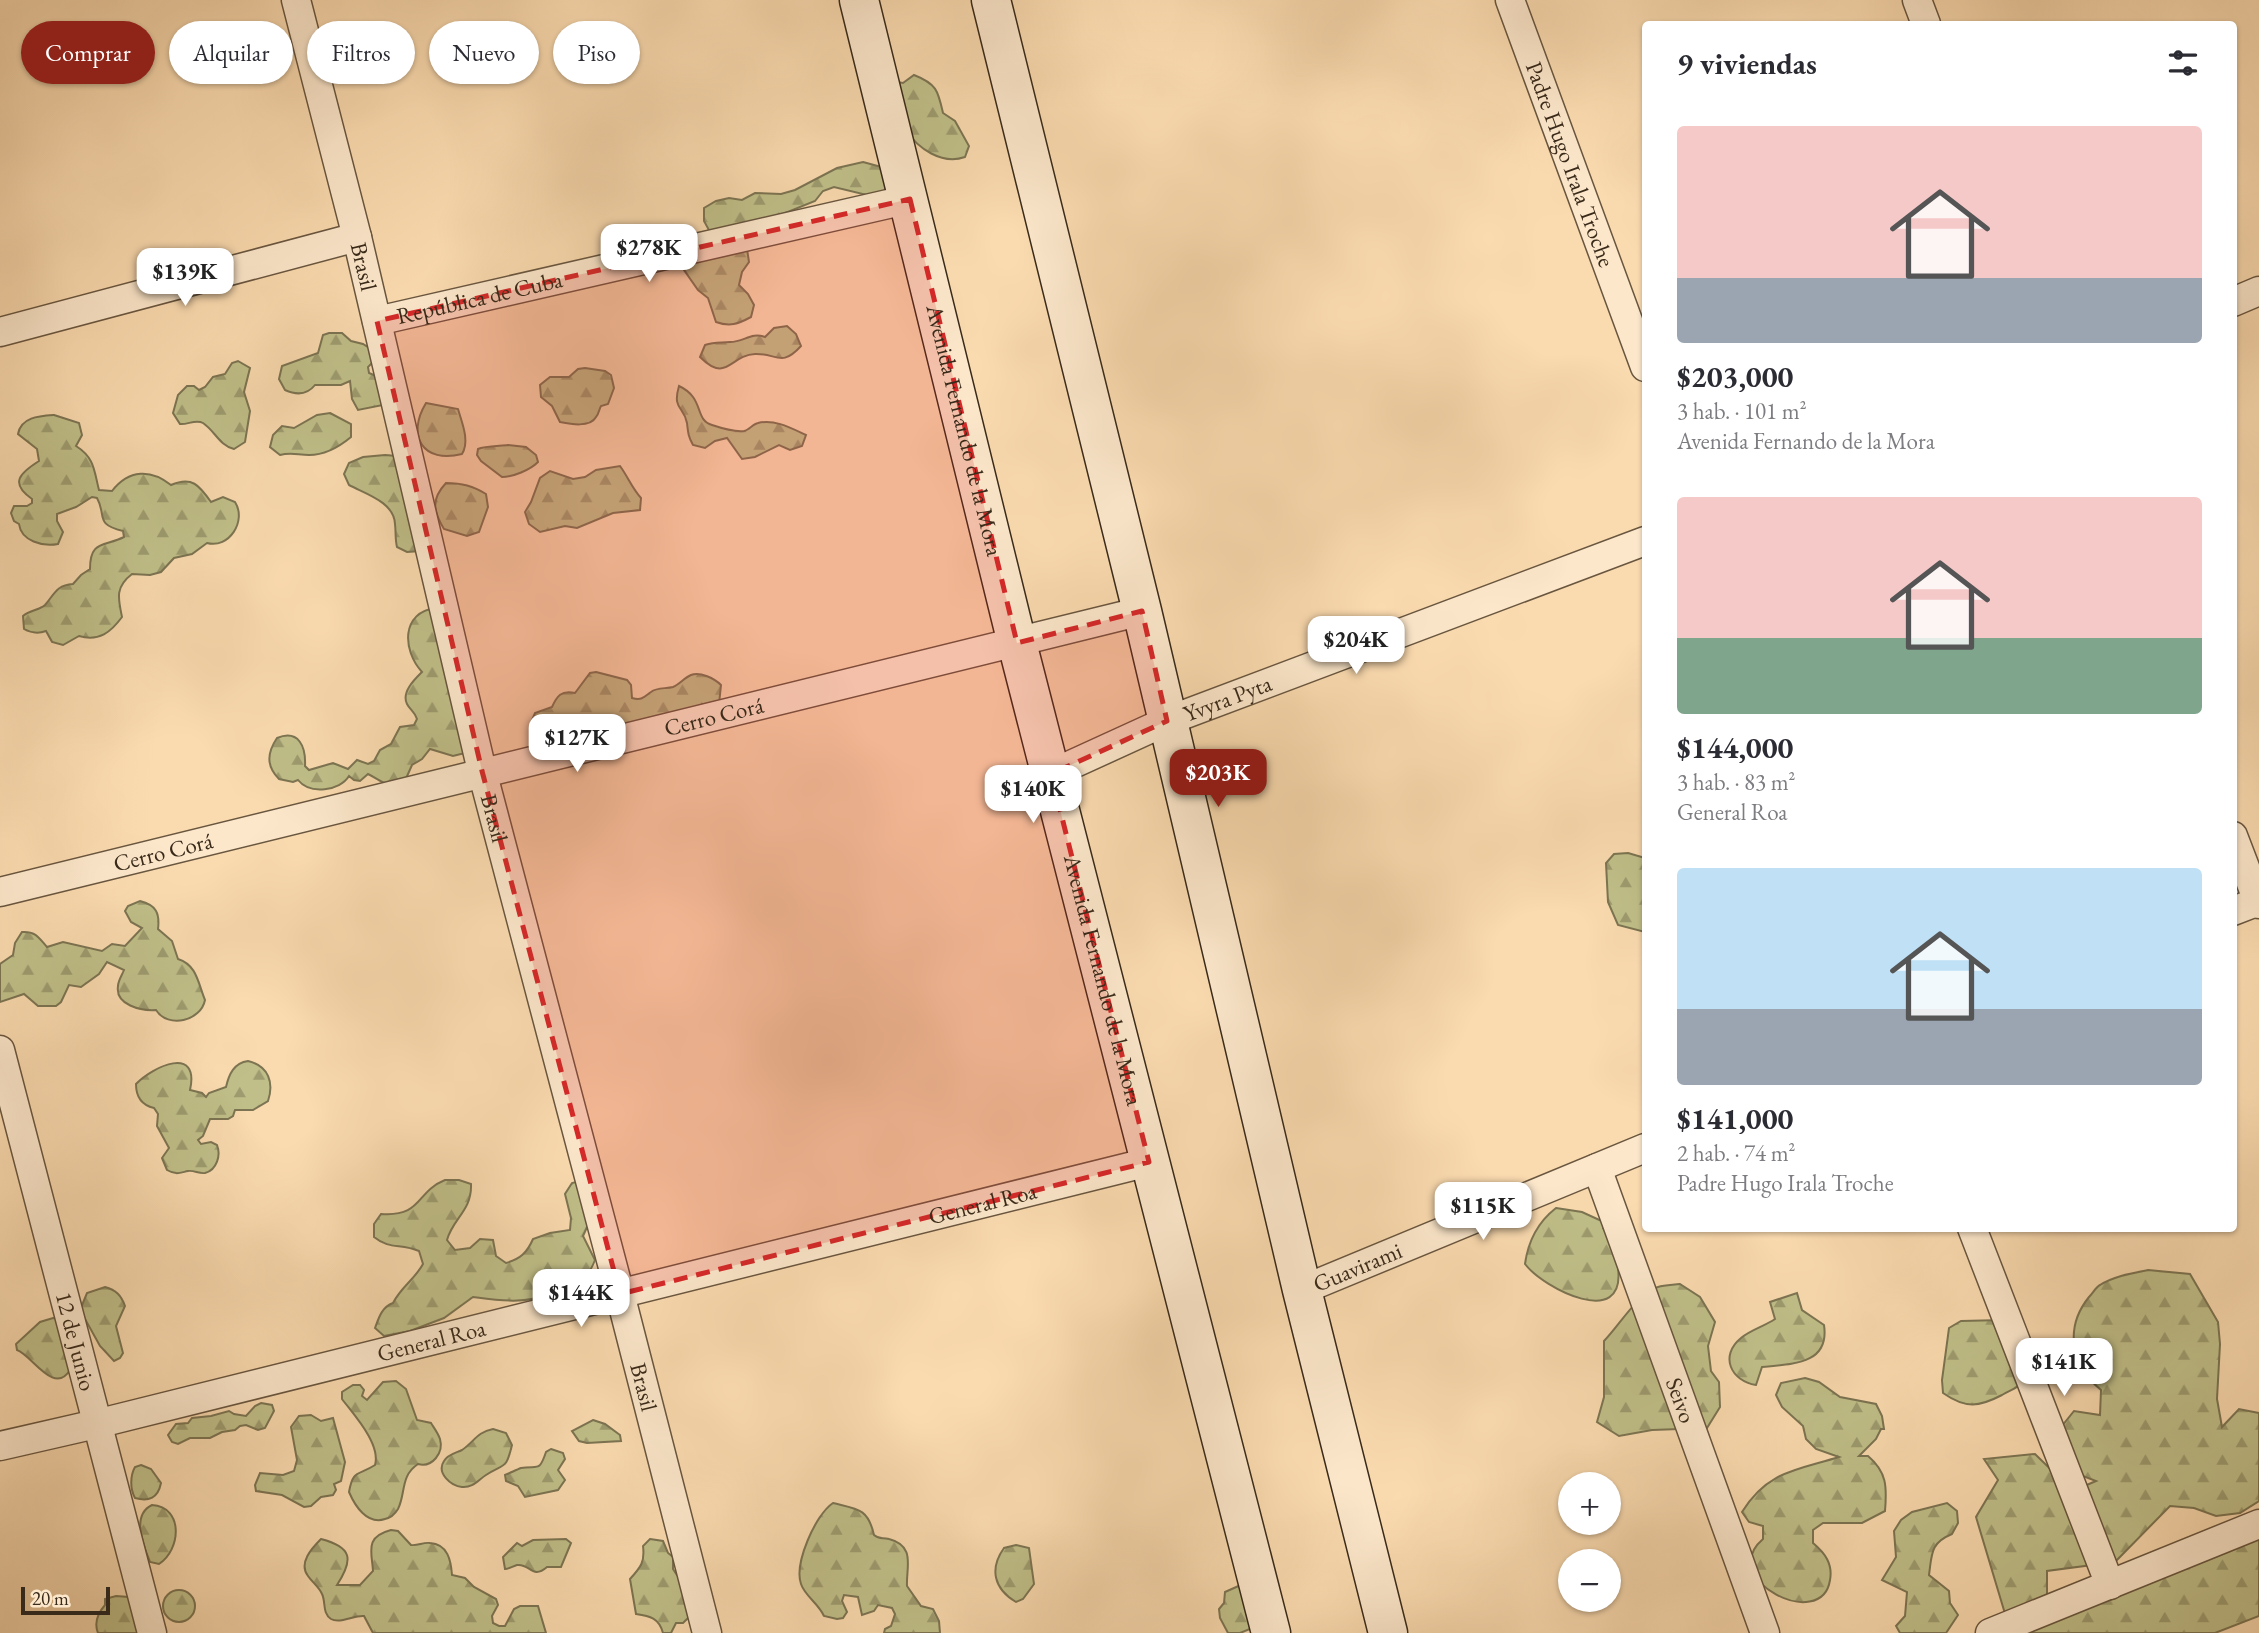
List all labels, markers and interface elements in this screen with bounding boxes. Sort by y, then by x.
chip: Comprar [21,21,155,84]
chip: Alquilar [169,21,293,84]
chip: Filtros [307,21,415,84]
chip: Nuevo [429,21,539,84]
chip: Piso [553,21,640,84]
text: 9 viviendas [1677,44,1817,83]
icon: filters [2164,44,2202,82]
street label: Padre Hugo Irala Troche [1519,57,1622,271]
icon: home [1877,171,2003,297]
pin: $278K [600,224,698,284]
text: $278K [617,232,681,262]
street label: Brasil [344,239,384,294]
pin: $139K [136,248,234,308]
text: $139K [153,256,217,286]
street label: República de Cuba [394,264,566,331]
street label: Avenida Fernando de la Mora [919,300,1010,560]
text: $203,000 [1677,357,1793,396]
text: 3 hab. · 101 m² [1677,396,1807,426]
text: Avenida Fernando de la Mora [1677,426,1935,456]
icon: home [1877,542,2003,668]
pin: $204K [1307,616,1405,676]
text: $204K [1324,624,1388,654]
street label: Yvyra Pyta [1179,668,1277,729]
street label: Cerro Corá [661,690,767,743]
pin: $127K [528,714,626,774]
text: $127K [545,722,609,752]
text: $144,000 [1677,728,1793,767]
pin: $203K [1169,750,1267,809]
text: $203K [1186,757,1250,787]
pin: $140K [984,766,1082,825]
text: 3 hab. · 83 m² [1677,767,1796,797]
text: $140K [1001,773,1065,803]
street label: Brasil [474,791,515,846]
text: General Roa [1677,797,1787,827]
street label: Cerro Corá [110,825,217,879]
street label: Avenida Fernando de la Mora [1057,850,1150,1109]
icon: home [1877,913,2003,1039]
text: $141,000 [1677,1099,1793,1138]
text: 2 hab. · 74 m² [1677,1138,1796,1168]
text: Padre Hugo Irala Troche [1677,1168,1894,1198]
street label: General Roa [925,1175,1040,1231]
pin: $115K [1434,1182,1532,1242]
text: $115K [1451,1190,1515,1220]
street label: Guavirami [1308,1235,1407,1299]
pin: $144K [532,1270,630,1329]
text: $144K [549,1277,613,1307]
street label: 12 de Junio [49,1289,103,1394]
street label: General Roa [374,1312,489,1368]
pin: $141K [2015,1338,2113,1398]
text: $141K [2032,1346,2096,1376]
street label: Brasil [623,1359,665,1415]
street label: Seivo [1659,1373,1703,1427]
map controls [1558,1472,1621,1612]
button: + [1558,1472,1621,1535]
button: − [1558,1549,1621,1612]
scale bar [21,1584,110,1616]
text: 20 m [32,1586,69,1611]

